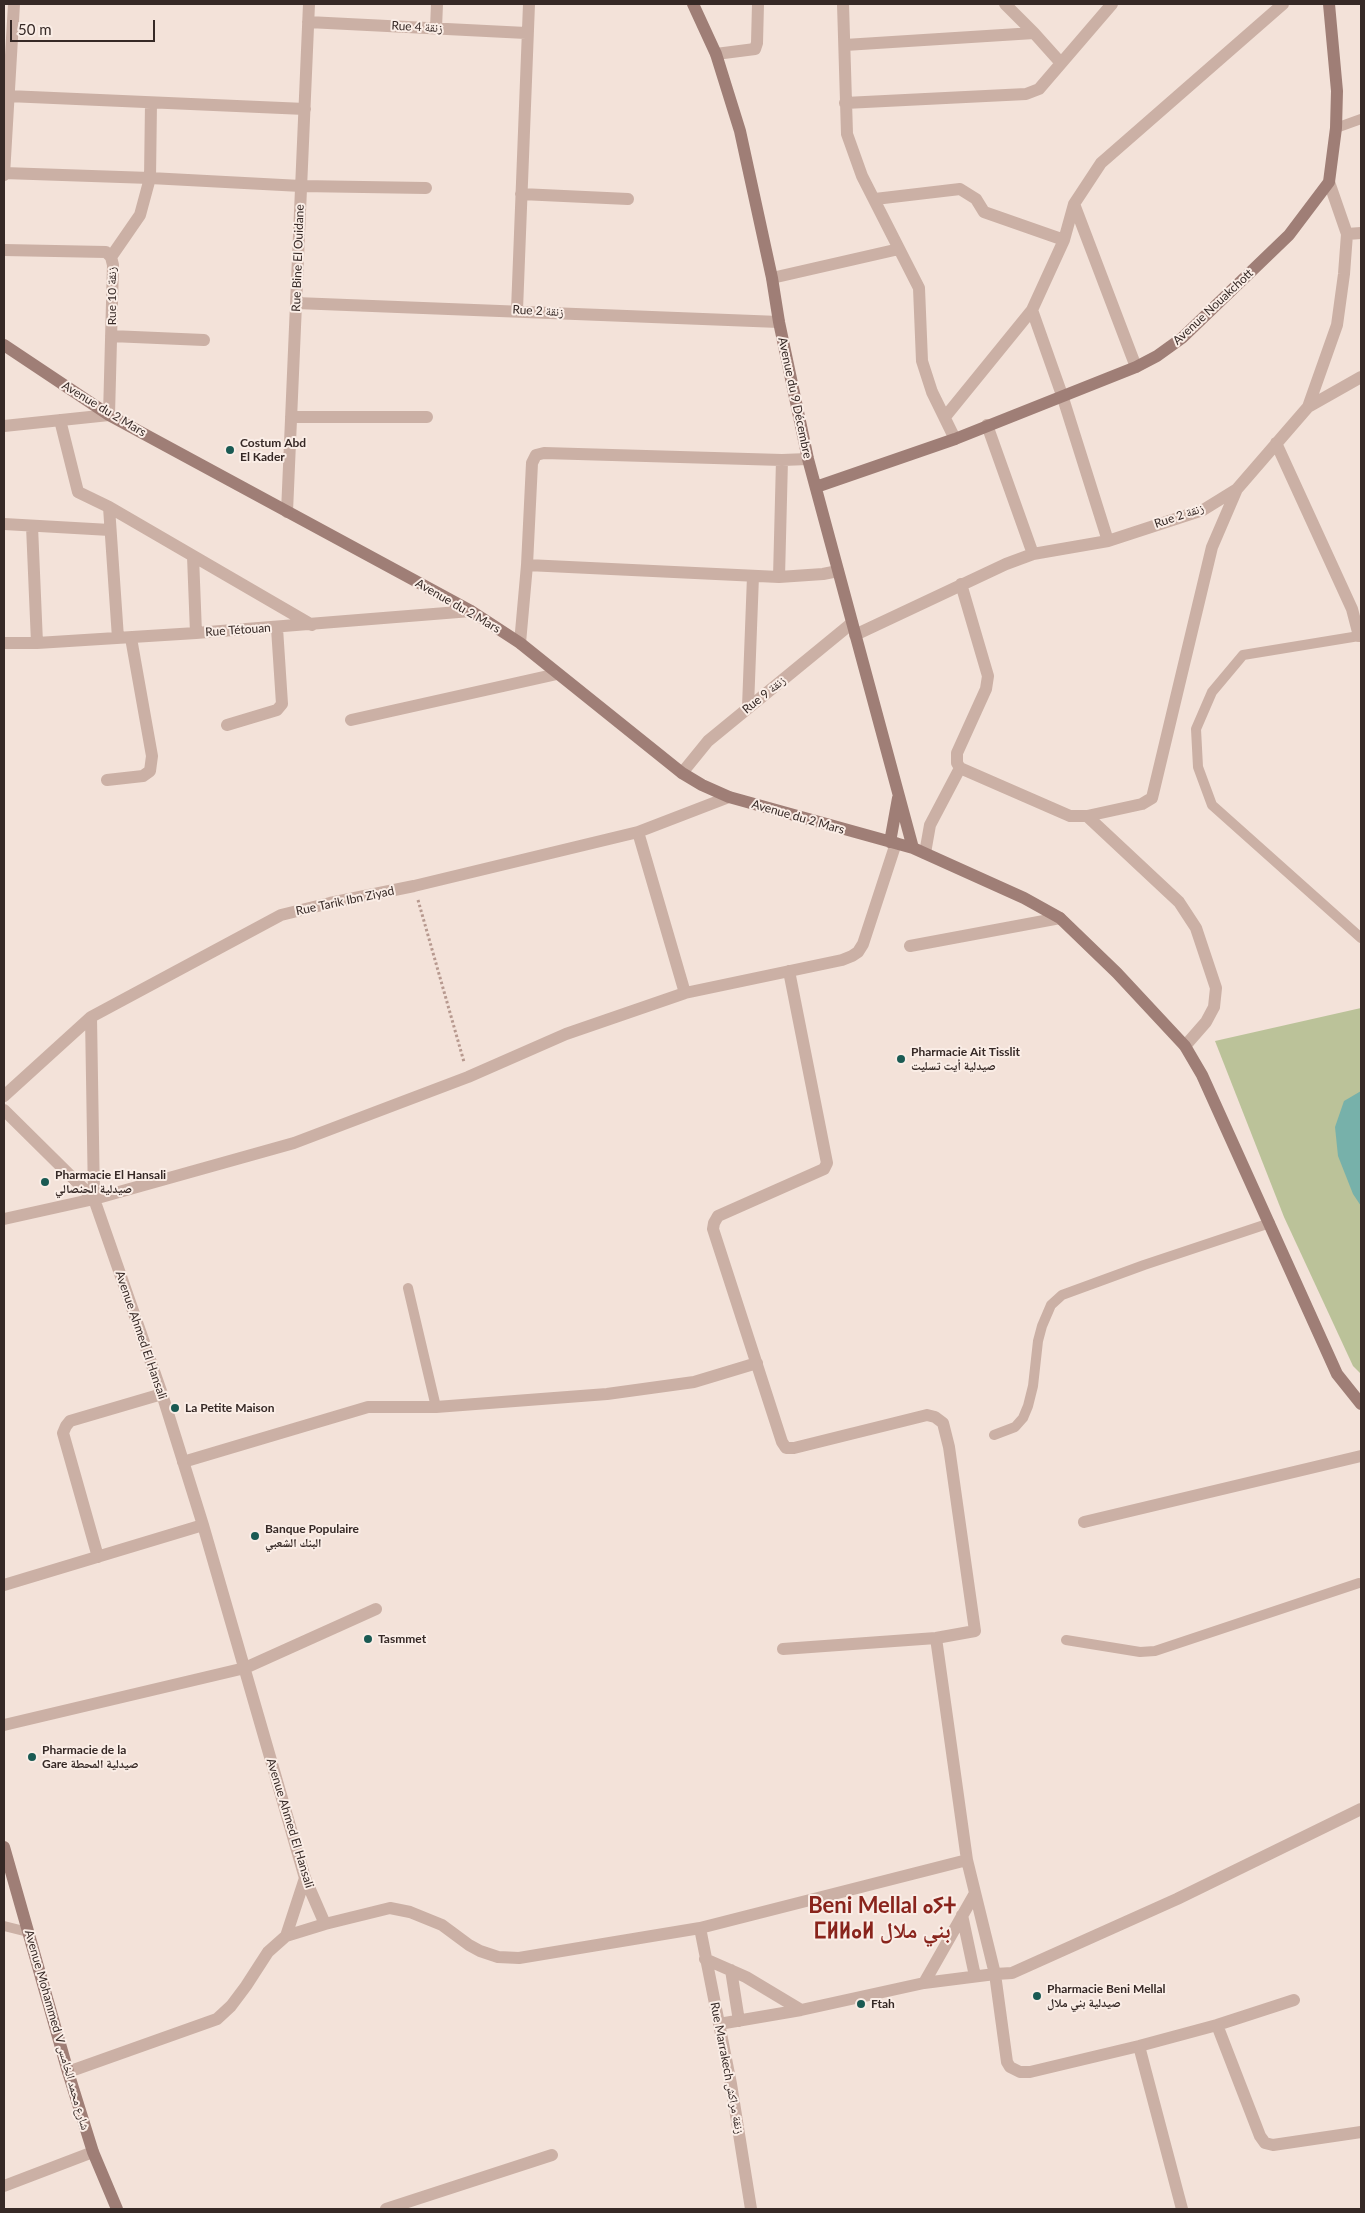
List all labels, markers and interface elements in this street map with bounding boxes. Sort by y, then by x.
scale bar [12,10,158,42]
street label: Rue 4 زنقة [391,18,443,36]
text: 50 m [18,20,52,38]
street label: Rue Bine El Ouidane [289,204,307,312]
street label: Avenue Nouakchott [1170,266,1256,348]
street label: Rue 10 زنقة [105,267,119,325]
street label: Rue 2 زنقة [512,302,564,320]
street label: Avenue du 9 Décembre [775,336,815,460]
street label: Avenue du 2 Mars [59,378,149,440]
place label: Costum Abd El Kader [240,436,306,464]
marker: Costum Abd El Kader [224,444,236,456]
street label: Rue 2 زنقة [1152,501,1206,531]
street label: Avenue du 2 Mars [413,576,503,636]
street label: Rue Tétouan [205,621,271,639]
street label: Rue 9 زنقة [739,673,789,717]
street label: Avenue du 2 Mars [750,797,846,837]
street label: Rue Tarik Ibn Ziyad [295,884,395,918]
place label: Pharmacie Ait Tisslit صيدلية أيت تسليت [911,1045,1020,1073]
marker: Pharmacie Ait Tisslit صيدلية أيت تسليت [895,1053,907,1065]
place label: Pharmacie El Hansali صيدلية الحنصالي [55,1168,166,1196]
marker: Pharmacie El Hansali صيدلية الحنصالي [39,1176,51,1188]
street label: Avenue Ahmed El Hansali [112,1269,170,1401]
place label: La Petite Maison [185,1401,274,1415]
marker: La Petite Maison [169,1402,181,1414]
place label: Banque Populaire البنك الشعبي [265,1522,359,1550]
marker: Banque Populaire البنك الشعبي [249,1530,261,1542]
place label: Tasmmet [378,1632,426,1646]
marker: Tasmmet [362,1633,374,1645]
place label: Pharmacie de la Gare صيدلية المحطة [42,1743,138,1771]
marker: Pharmacie de la Gare صيدلية المحطة [26,1751,38,1763]
street label: Avenue Ahmed El Hansali [263,1756,317,1890]
district label: Beni Mellal ⴰⵢⵜ ⵎⵍⵍⴰⵍ بني ملال [808,1893,956,1944]
street label: Avenue Mohammed V شارع محمد الخامس [21,1928,93,2132]
place label: Pharmacie Beni Mellal صيدلية بني ملال [1047,1982,1166,2010]
marker: Pharmacie Beni Mellal صيدلية بني ملال [1031,1990,1043,2002]
place label: Ftah [871,1997,895,2011]
marker: Ftah [855,1998,867,2010]
street label: Rue Marrakech زنقة مراكش [707,2001,747,2135]

